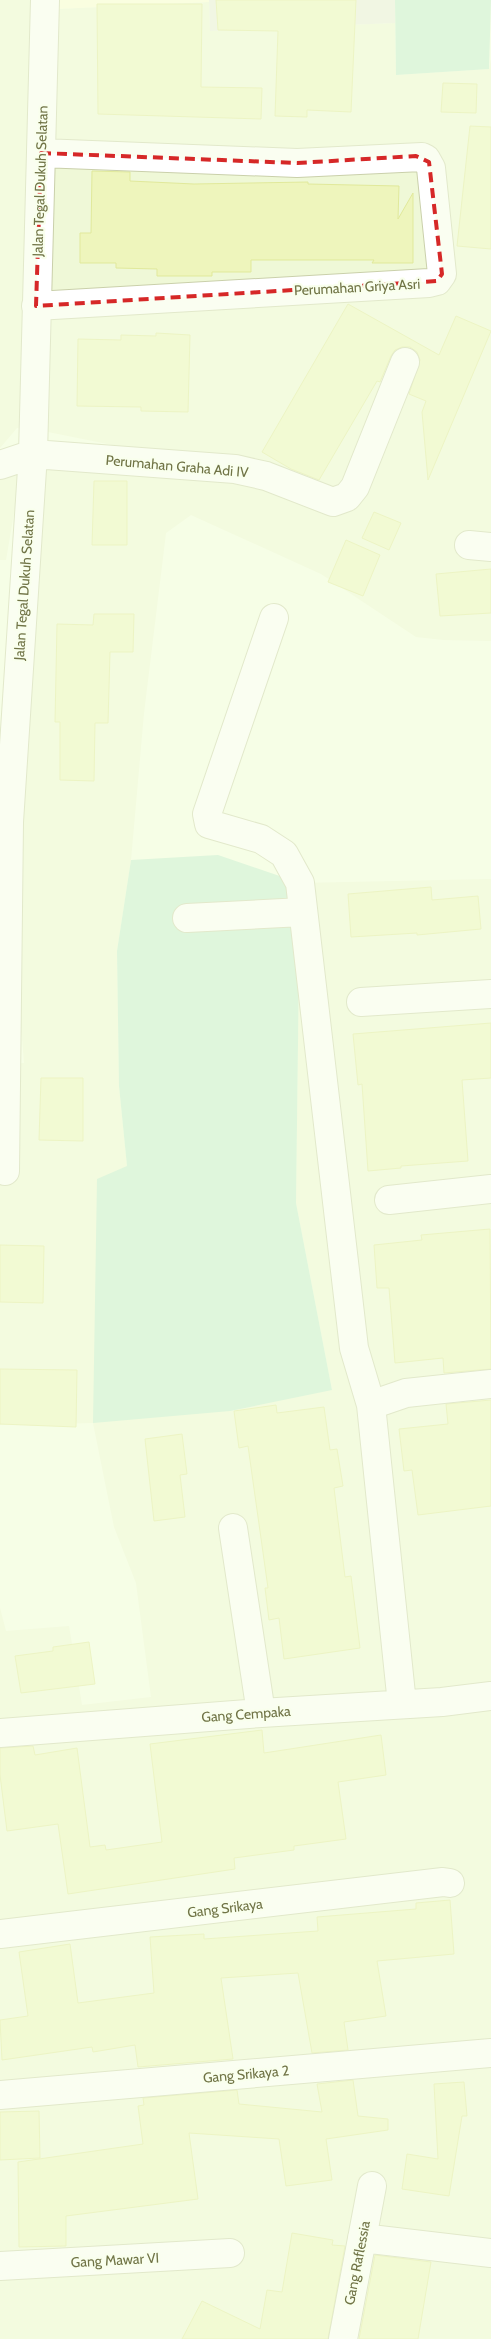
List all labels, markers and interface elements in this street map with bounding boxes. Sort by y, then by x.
street label: Jalan Tegal Dukuh Selatan [28,105,52,258]
street label: Perumahan Griya Asri [293,275,421,299]
street label: Perumahan Graha Adi IV [105,451,250,481]
street label: Jalan Tegal Dukuh Selatan [10,509,38,662]
street label: Gang Cempaka [201,1702,291,1726]
street label: Gang Srikaya [186,1894,264,1922]
street label: Gang Srikaya 2 [202,2061,290,2087]
street label: Gang Raflessia [340,2219,374,2307]
street label: Gang Mawar VI [70,2249,160,2271]

